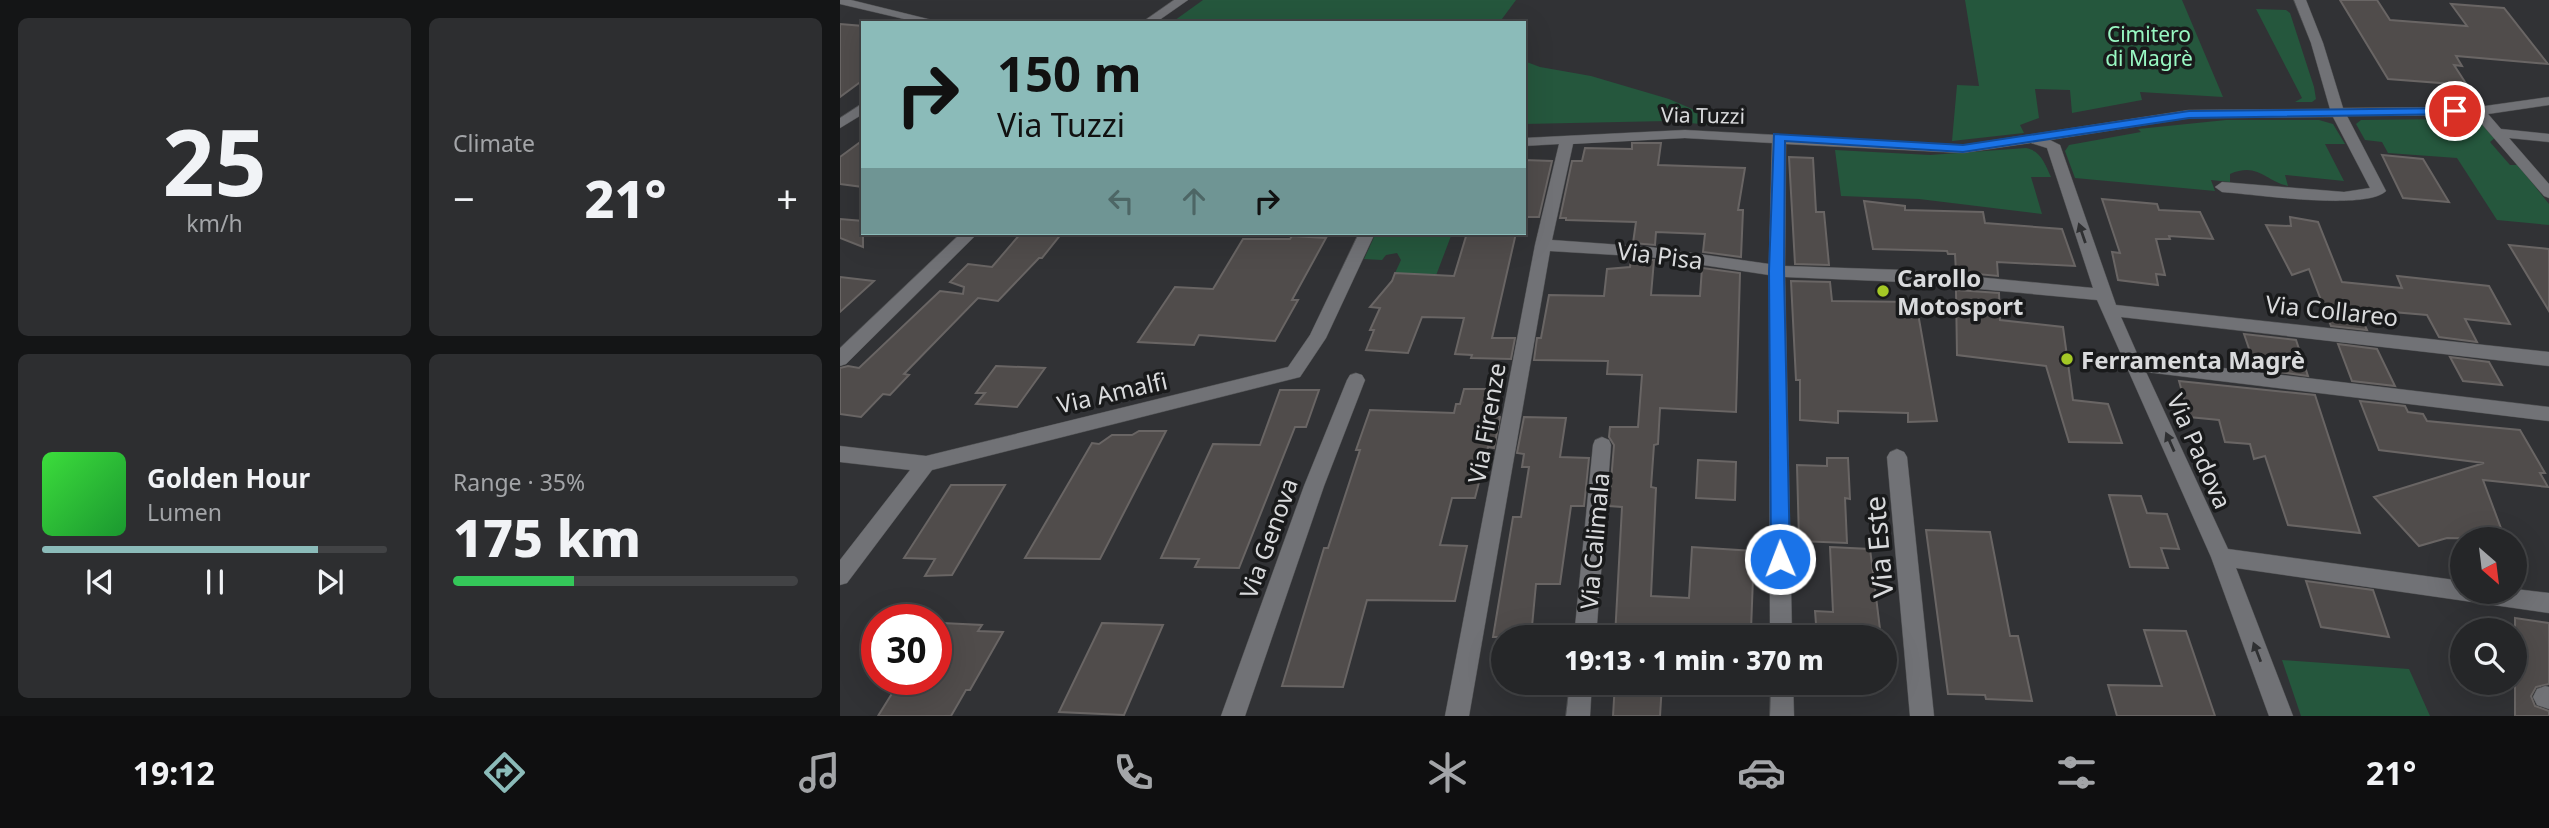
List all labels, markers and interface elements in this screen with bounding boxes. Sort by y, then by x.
park label: Cimitero di Magrè [2105,20,2193,72]
text: 150 m [997,40,1142,106]
icon: right [882,49,973,140]
pin [2425,81,2485,141]
icon: arrive [2436,92,2474,130]
text: 25 [162,99,267,223]
street label: Via Tuzzi [1661,100,1745,130]
text: Via Tuzzi [997,103,1125,146]
text: Climate [453,127,535,159]
text: 21° [584,162,667,233]
text: − [453,172,475,224]
text: + [776,172,798,224]
icon: left [1102,182,1140,220]
icon: ahead [1175,182,1213,220]
icon: right [1248,182,1286,220]
text: km/h [186,207,243,239]
one-way arrow [2076,222,2087,243]
street label: Via Pisa [1615,233,1705,277]
place label: Carollo Motosport [1897,261,2023,322]
marker: Carollo Motosport [1875,283,1891,299]
street label: Via Collareo [2264,287,2400,333]
place label: Ferramenta Magrè [2081,343,2305,376]
marker: Ferramenta Magrè [2059,351,2075,367]
street label: Via Firenze [1459,360,1513,486]
street label: Via Amalfi [1054,363,1170,421]
street label: Via Padova [2160,388,2240,514]
one-way arrow [2164,432,2176,452]
text: Golden Hour [147,460,310,496]
text: Range · 35% [453,466,585,498]
street label: Via Calimala [1572,471,1616,611]
street label: Via Genova [1231,473,1305,603]
street label: Via Este [1855,495,1901,599]
text: Lumen [147,496,222,528]
text: 175 km [453,501,641,572]
position arrow [1743,522,1817,596]
north arrow [2450,527,2527,604]
map controls [2450,527,2527,695]
icon: previous [81,563,119,601]
icon: pause [196,563,234,601]
icon: next [311,563,349,601]
speed limit sign: 30 [861,604,952,695]
button: search [2450,618,2527,695]
text: 19:13 · 1 min · 370 m [1564,642,1824,678]
one-way arrow [2252,642,2263,663]
icon: directions [480,748,529,797]
icon: music [795,748,844,797]
icon: phone [1109,748,1158,797]
icon: climate [1423,748,1472,797]
icon: car [1737,748,1786,797]
icon: filters [2052,748,2101,797]
text: 19:12 [133,751,215,794]
text: 21° [2366,751,2416,794]

